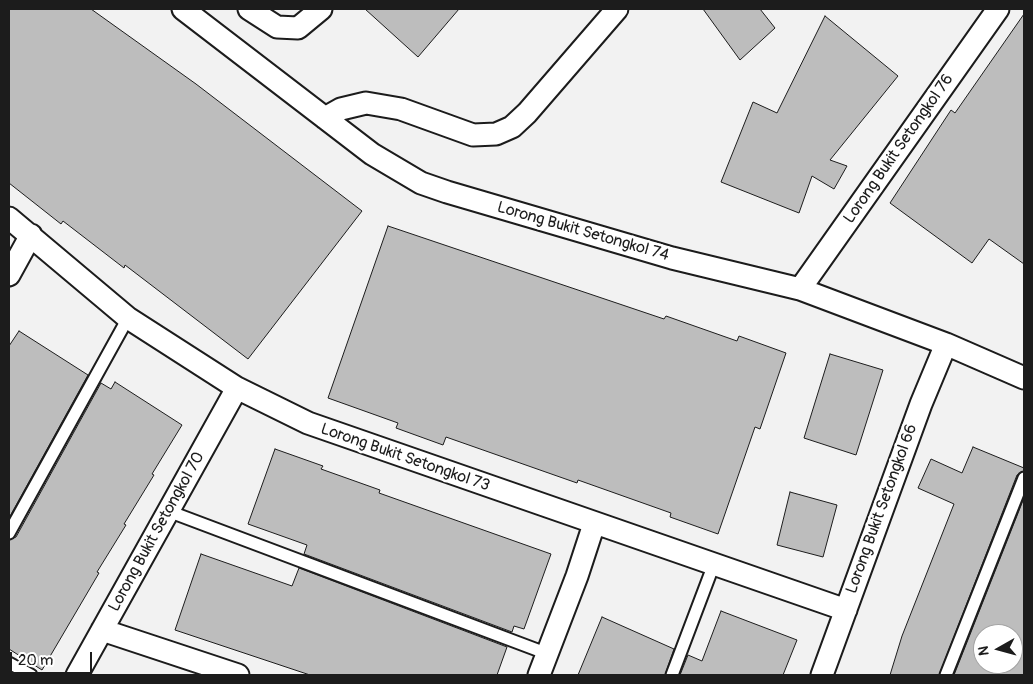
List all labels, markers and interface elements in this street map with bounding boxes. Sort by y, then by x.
street label: Lorong Bukit Setongkol 76 [840,71,958,227]
street label: Lorong Bukit Setongkol 74 [495,198,671,266]
street label: Lorong Bukit Setongkol 73 [318,420,492,496]
street label: Lorong Bukit Setongkol 66 [842,422,922,596]
street label: Lorong Bukit Setongkol 70 [105,449,209,615]
north arrow [973,624,1023,674]
scale bar [12,642,95,674]
text: N [975,645,993,657]
text: 20 m [18,651,53,670]

